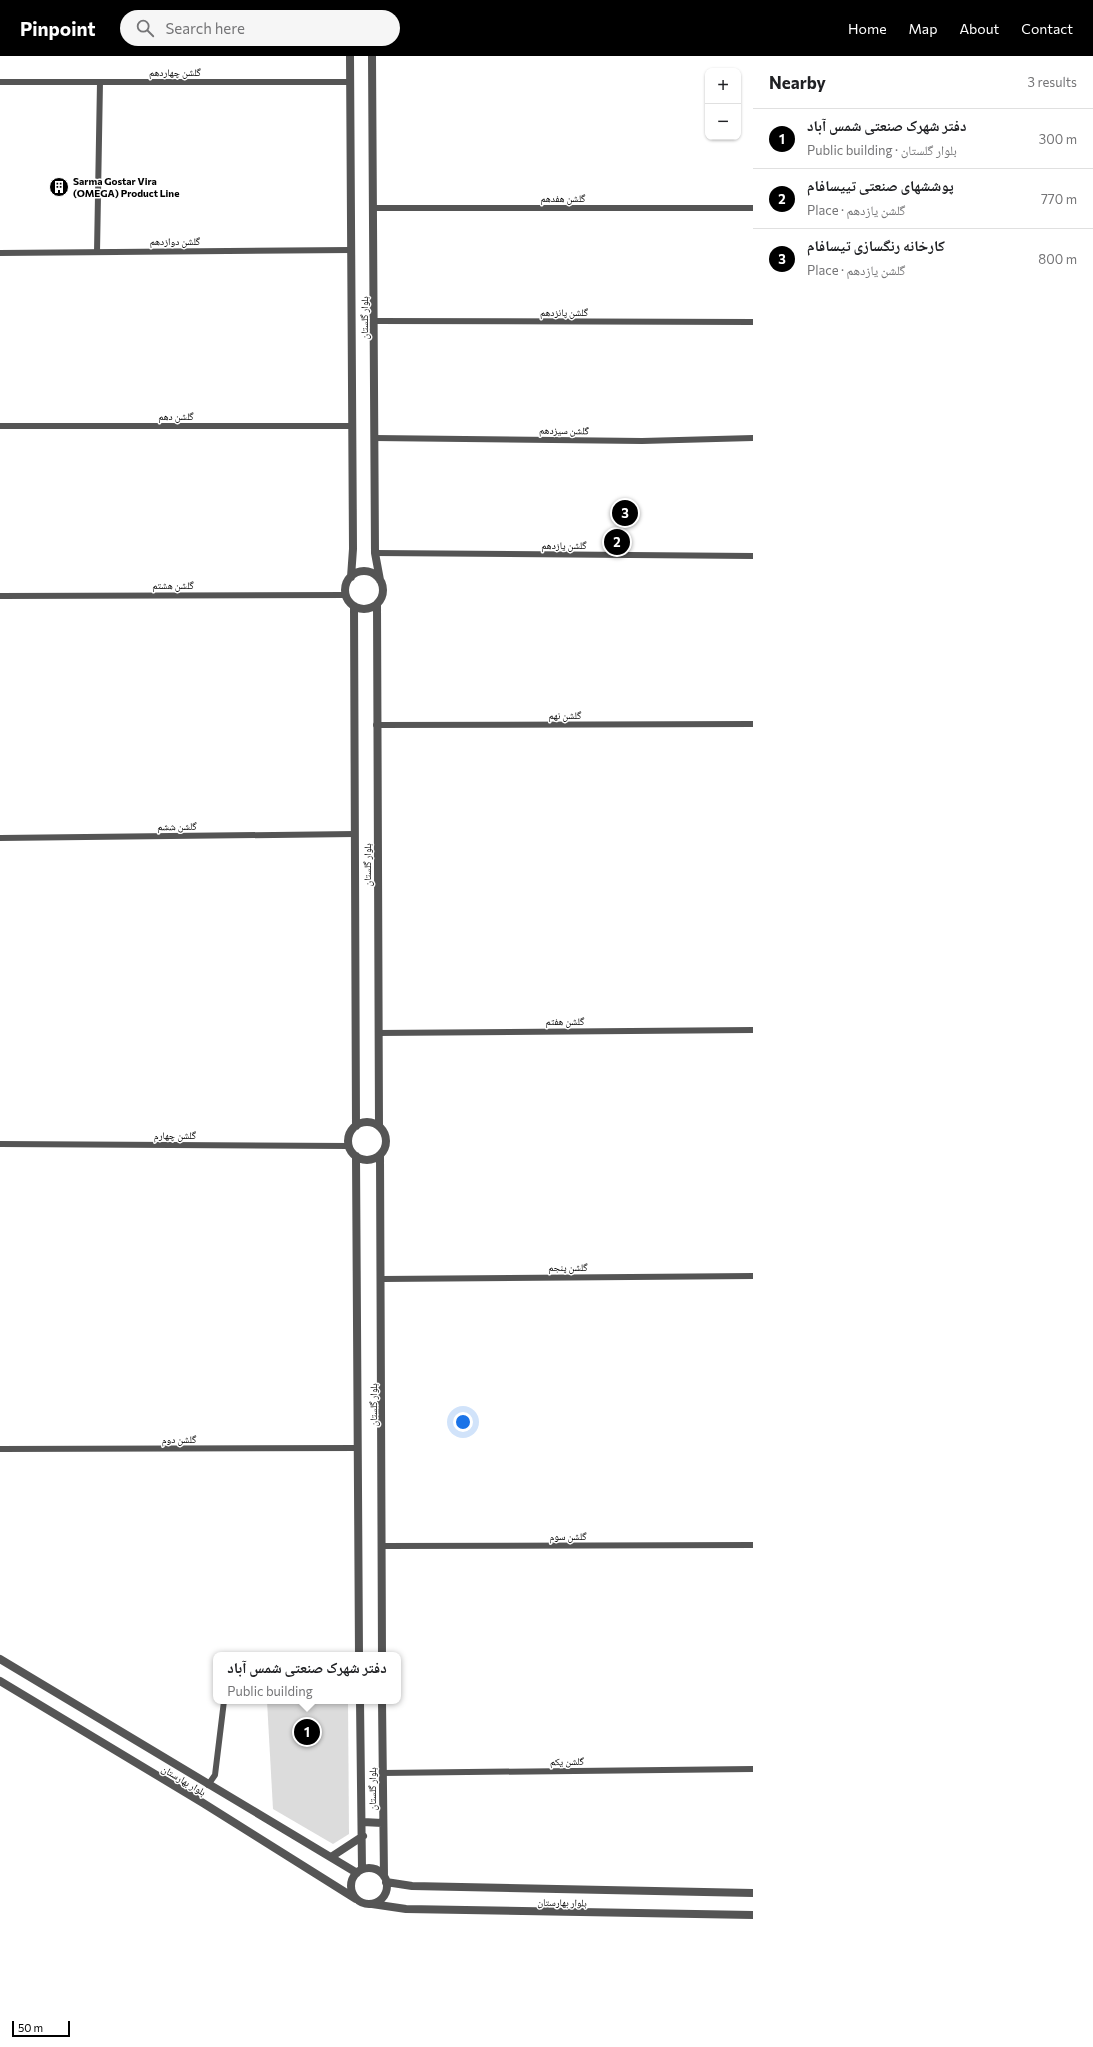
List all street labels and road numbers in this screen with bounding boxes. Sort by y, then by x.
street label: گلشن چهاردهم [149,66,202,80]
street label: گلشن هفدهم [540,192,586,206]
street label: گلشن دوازدهم [150,235,201,249]
street label: بلوار گلستان [358,296,371,340]
street label: گلشن پانزدهم [540,306,589,320]
street label: گلشن دهم [158,410,194,424]
street label: گلشن سیزدهم [539,424,590,438]
street label: گلشن یازدهم [541,539,587,553]
street label: گلشن هشتم [152,579,194,593]
street label: گلشن نهم [549,709,582,723]
street label: گلشن ششم [157,820,197,834]
street label: بلوار گلستان [361,843,374,887]
street label: گلشن هفتم [546,1015,585,1029]
street label: گلشن چهارم [154,1129,197,1143]
street label: گلشن پنجم [548,1261,588,1275]
street label: بلوار گلستان [367,1383,380,1427]
street label: گلشن دوم [162,1433,197,1447]
street label: گلشن سوم [549,1530,587,1544]
street label: گلشن یکم [550,1755,585,1769]
street label: بلوار بهارستان [159,1762,209,1799]
street label: بلوار گلستان [366,1767,379,1811]
street label: بلوار بهارستان [537,1896,587,1909]

